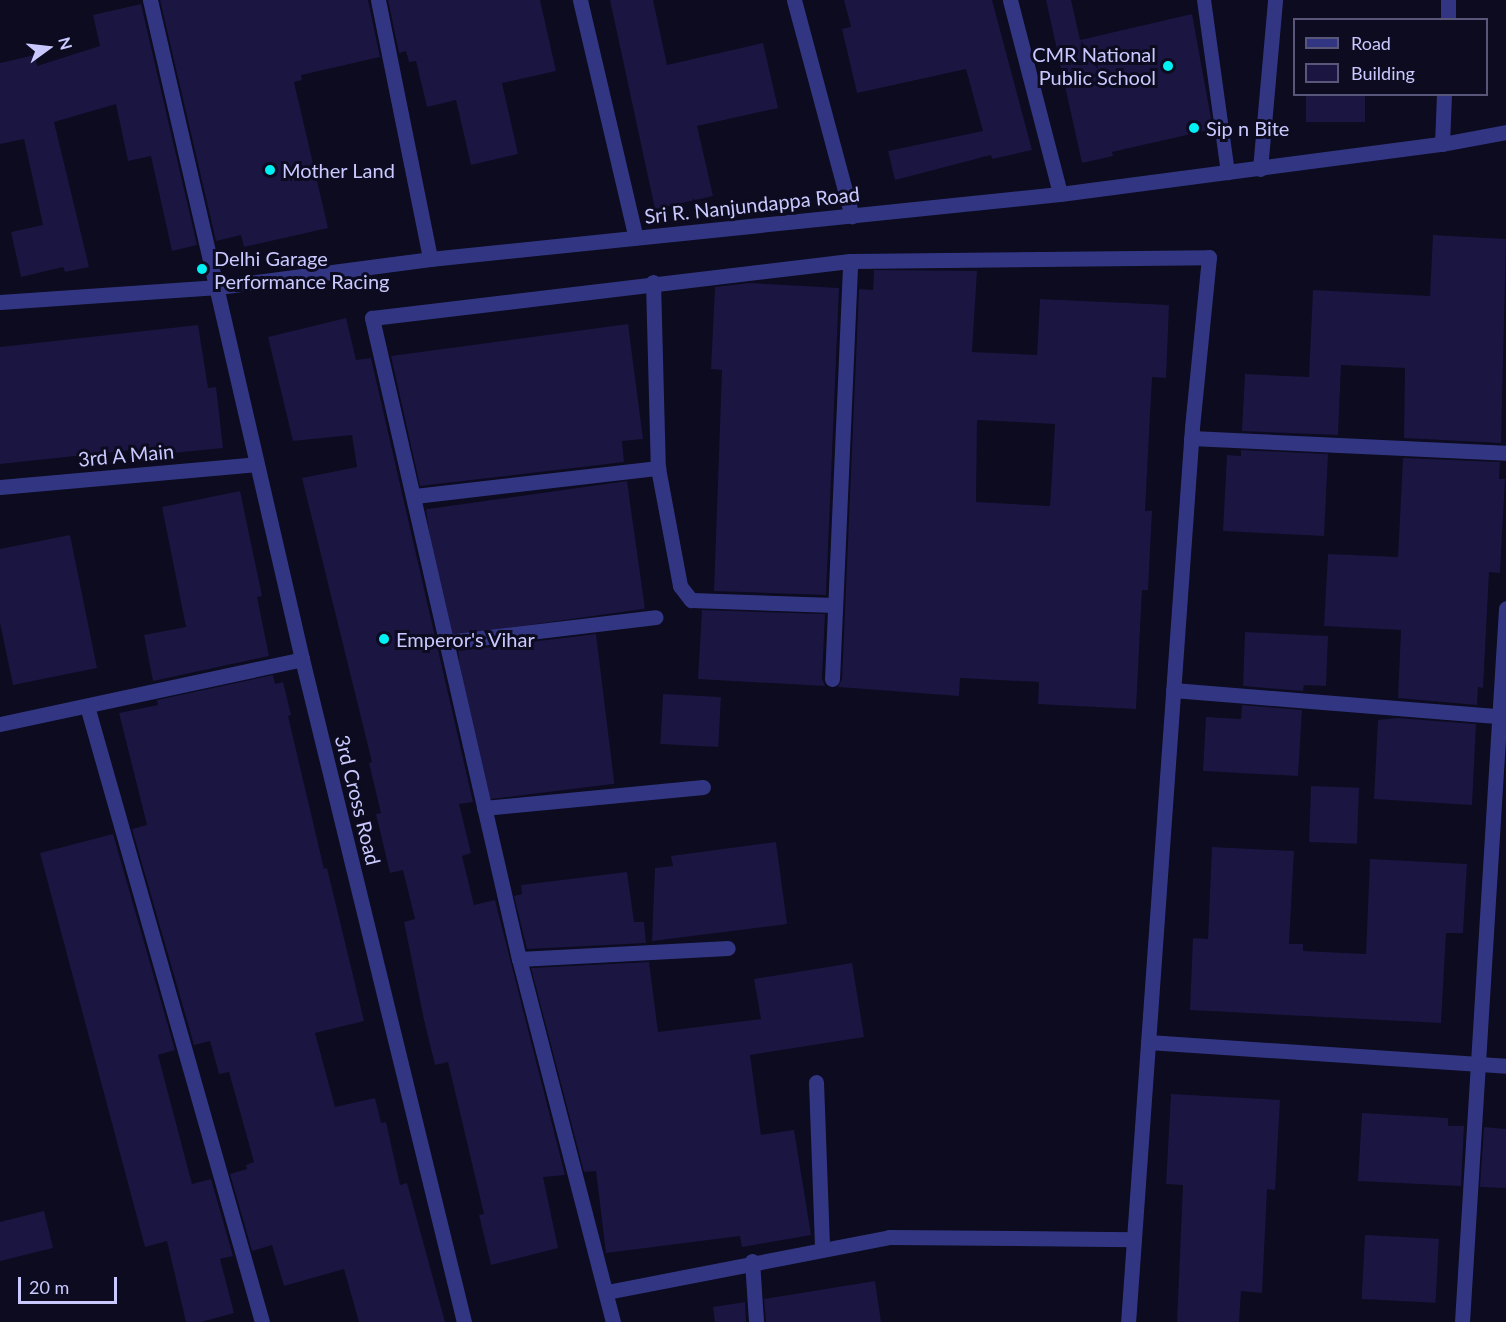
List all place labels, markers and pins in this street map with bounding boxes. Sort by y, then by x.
place label: CMR National Public School [1032,42,1156,89]
marker: CMR National Public School [1161,59,1175,73]
place label: Sip n Bite [1206,116,1289,140]
marker: Sip n Bite [1187,121,1201,135]
place label: Mother Land [282,158,395,182]
marker: Mother Land [263,163,277,177]
place label: Delhi Garage Performance Racing [214,246,389,293]
marker: Delhi Garage Performance Racing [195,262,209,276]
place label: Emperor's Vihar [396,627,535,651]
marker: Emperor's Vihar [377,632,391,646]

